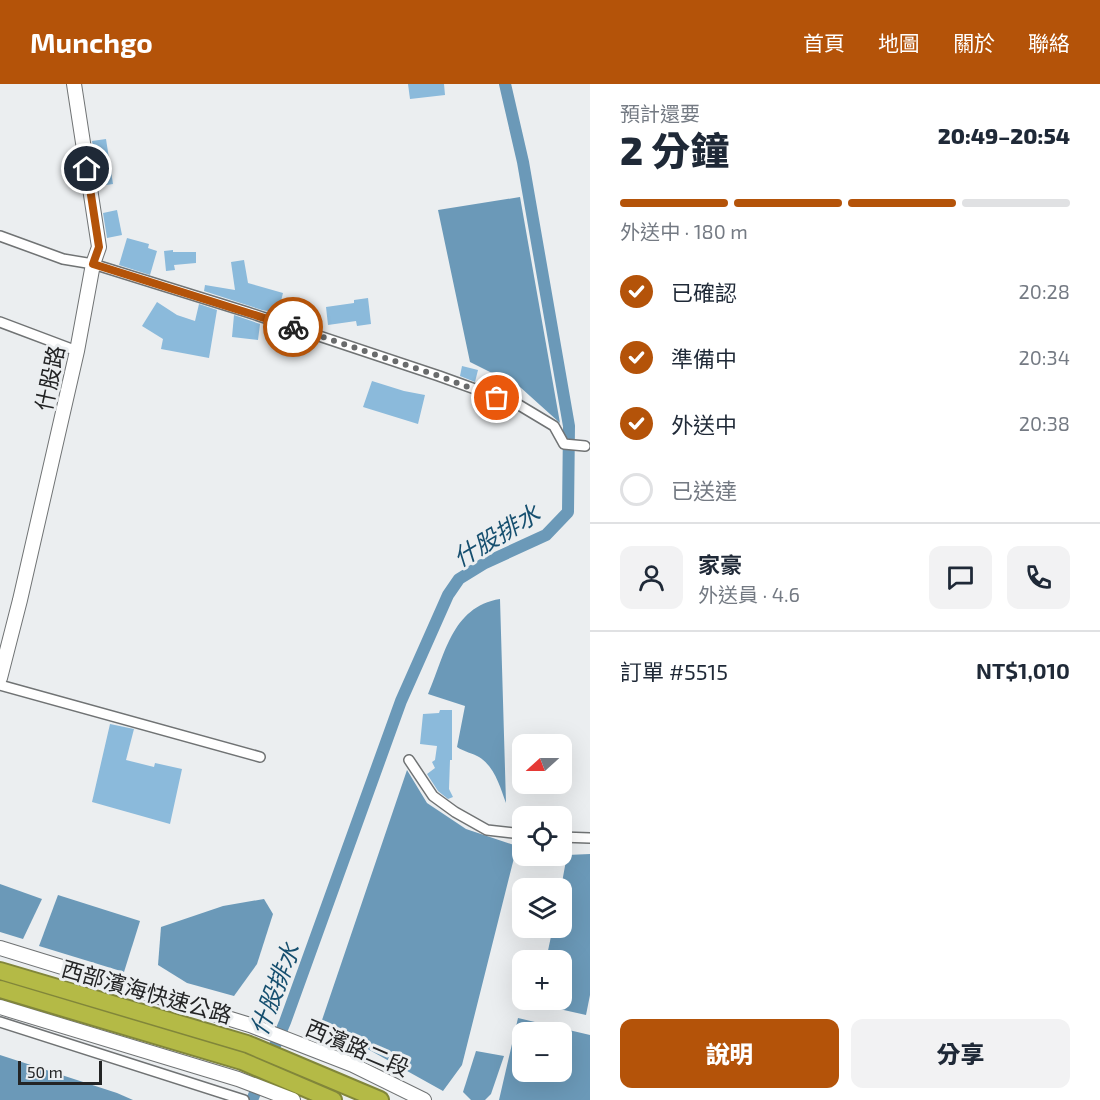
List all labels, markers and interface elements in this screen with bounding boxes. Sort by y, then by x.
text: Munchgo [30,25,153,59]
text: 首頁 [803,30,845,55]
text: 地圖 [878,30,920,55]
text: 關於 [953,30,995,55]
text: 聯絡 [1028,30,1070,55]
text: 預計還要 [620,101,700,125]
text: 20:49–20:54 [938,122,1070,148]
text: 2 分鐘 [620,126,729,173]
pin [61,143,112,194]
icon: home [70,152,103,185]
text: 外送中 · 180 m [620,219,748,243]
icon: check [620,275,653,308]
text: 已確認 [671,279,737,305]
text: 20:28 [1019,279,1070,303]
courier [263,297,323,357]
icon: bike [277,311,310,344]
icon: check [620,341,653,374]
street label: 什股路 [29,343,69,413]
text: 準備中 [671,345,737,371]
text: 20:34 [1019,345,1070,369]
pin [471,372,522,423]
icon: bag [480,381,513,414]
icon: check [620,407,653,440]
text: 外送中 [671,411,737,437]
text: 20:38 [1019,411,1070,435]
text: 已送達 [671,477,737,503]
water label: 什股排水 [447,497,545,572]
button: person [620,546,683,609]
button: chat [929,546,992,609]
button: phone [1007,546,1070,609]
text: 家豪 [698,551,742,577]
text: 外送員 · 4.6 [698,582,800,606]
text: NT$1,010 [976,657,1070,683]
text: 訂單 #5515 [620,658,728,684]
north arrow [512,734,572,794]
map controls [512,734,572,1082]
button: locate [512,806,572,866]
button: layers [512,878,572,938]
water label: 什股排水 [243,938,305,1039]
button: + [512,950,572,1010]
street label: 西部濱海快速公路 [59,954,235,1028]
street label: 西濱路二段 [302,1014,414,1080]
button: 說明 [620,1019,839,1088]
button: 分享 [851,1019,1070,1088]
button: − [512,1022,572,1082]
scale bar [18,1058,102,1086]
text: 50 m [27,1062,63,1081]

